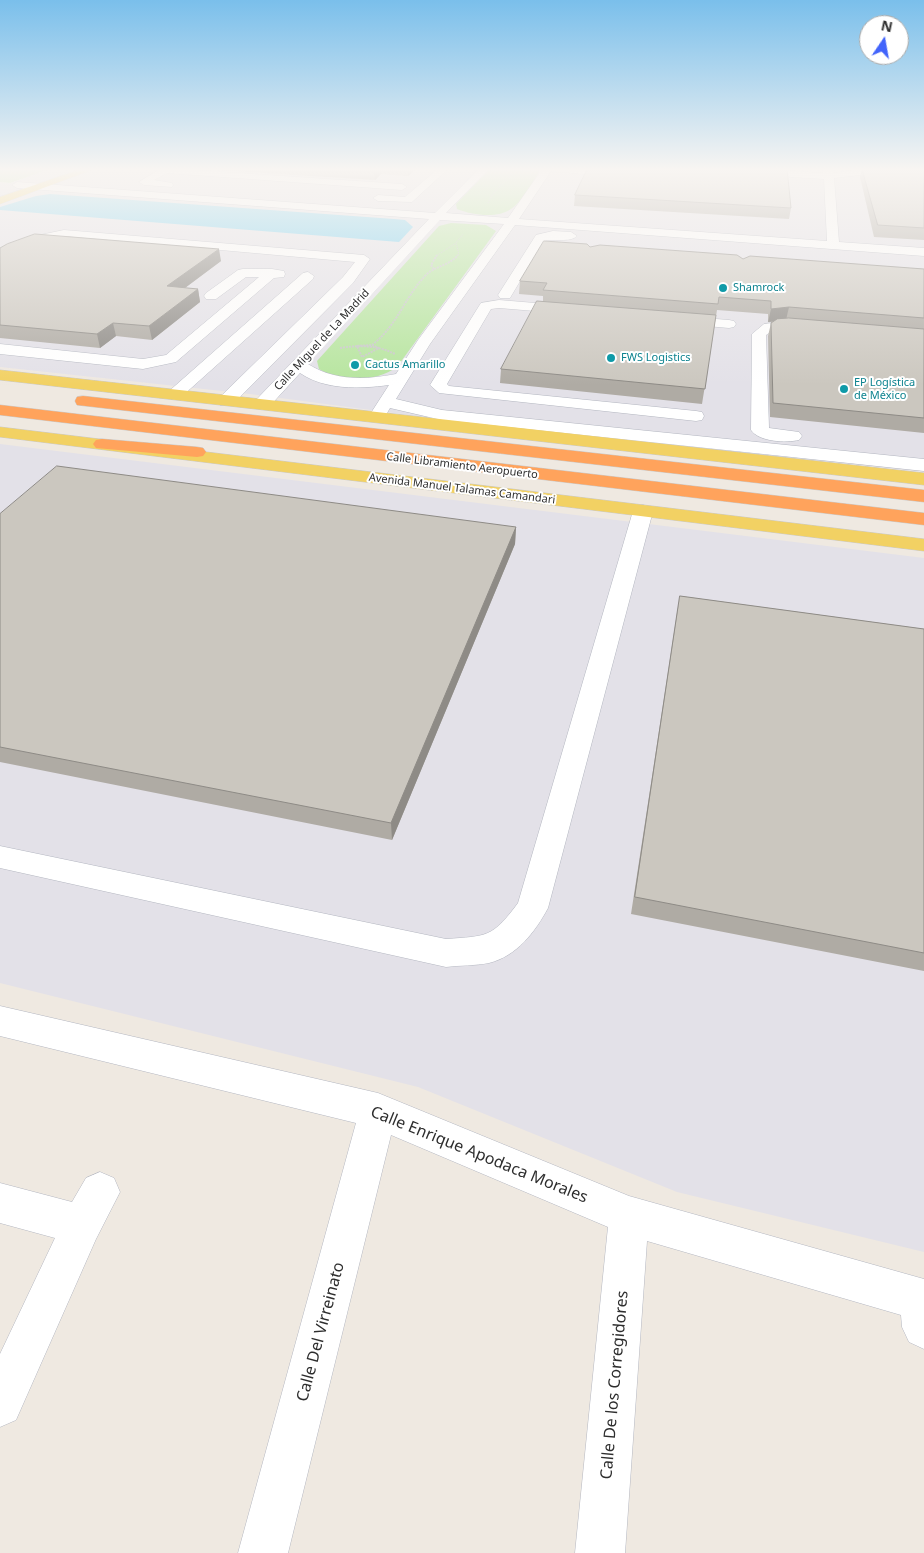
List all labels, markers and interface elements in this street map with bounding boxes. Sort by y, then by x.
north arrow [859,15,909,65]
text: N [879,15,895,36]
place label: Shamrock [733,281,784,295]
marker: Shamrock [717,282,729,294]
street label: Calle Miguel de La Madrid [272,287,372,393]
place label: FWS Logistics [621,351,690,365]
marker: FWS Logistics [605,352,617,364]
place label: Cactus Amarillo [365,358,445,372]
marker: Cactus Amarillo [349,359,361,371]
place label: EP Logística de México [854,376,915,402]
marker: EP Logística de México [838,383,850,395]
street label: Calle Libramiento Aeropuerto [386,450,538,482]
street label: Avenida Manuel Talamas Camandari [368,471,556,507]
street label: Calle Enrique Apodaca Morales [368,1103,590,1207]
street label: Calle Del Virreinato [293,1260,349,1404]
street label: Calle De los Corregidores [597,1290,633,1480]

